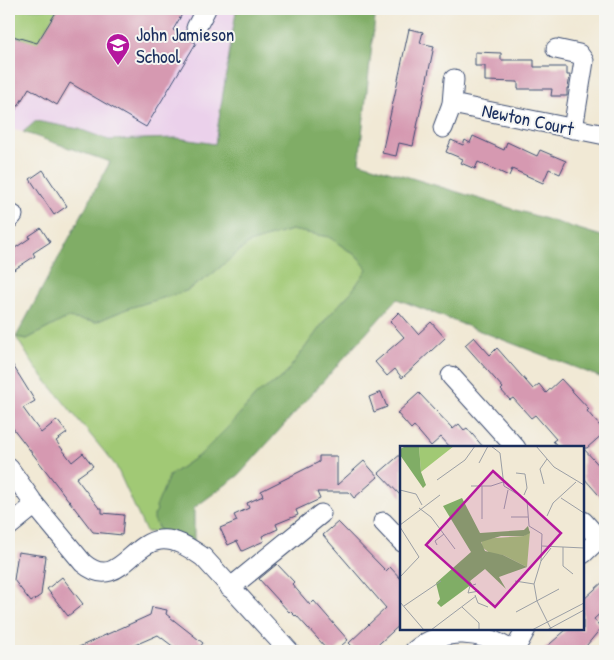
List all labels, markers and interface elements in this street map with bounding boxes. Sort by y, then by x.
place label: John Jamieson School [136,21,234,69]
school or university icon: John Jamieson School [105,32,131,66]
street label: Newton Court [480,97,577,141]
inset map [400,446,584,630]

